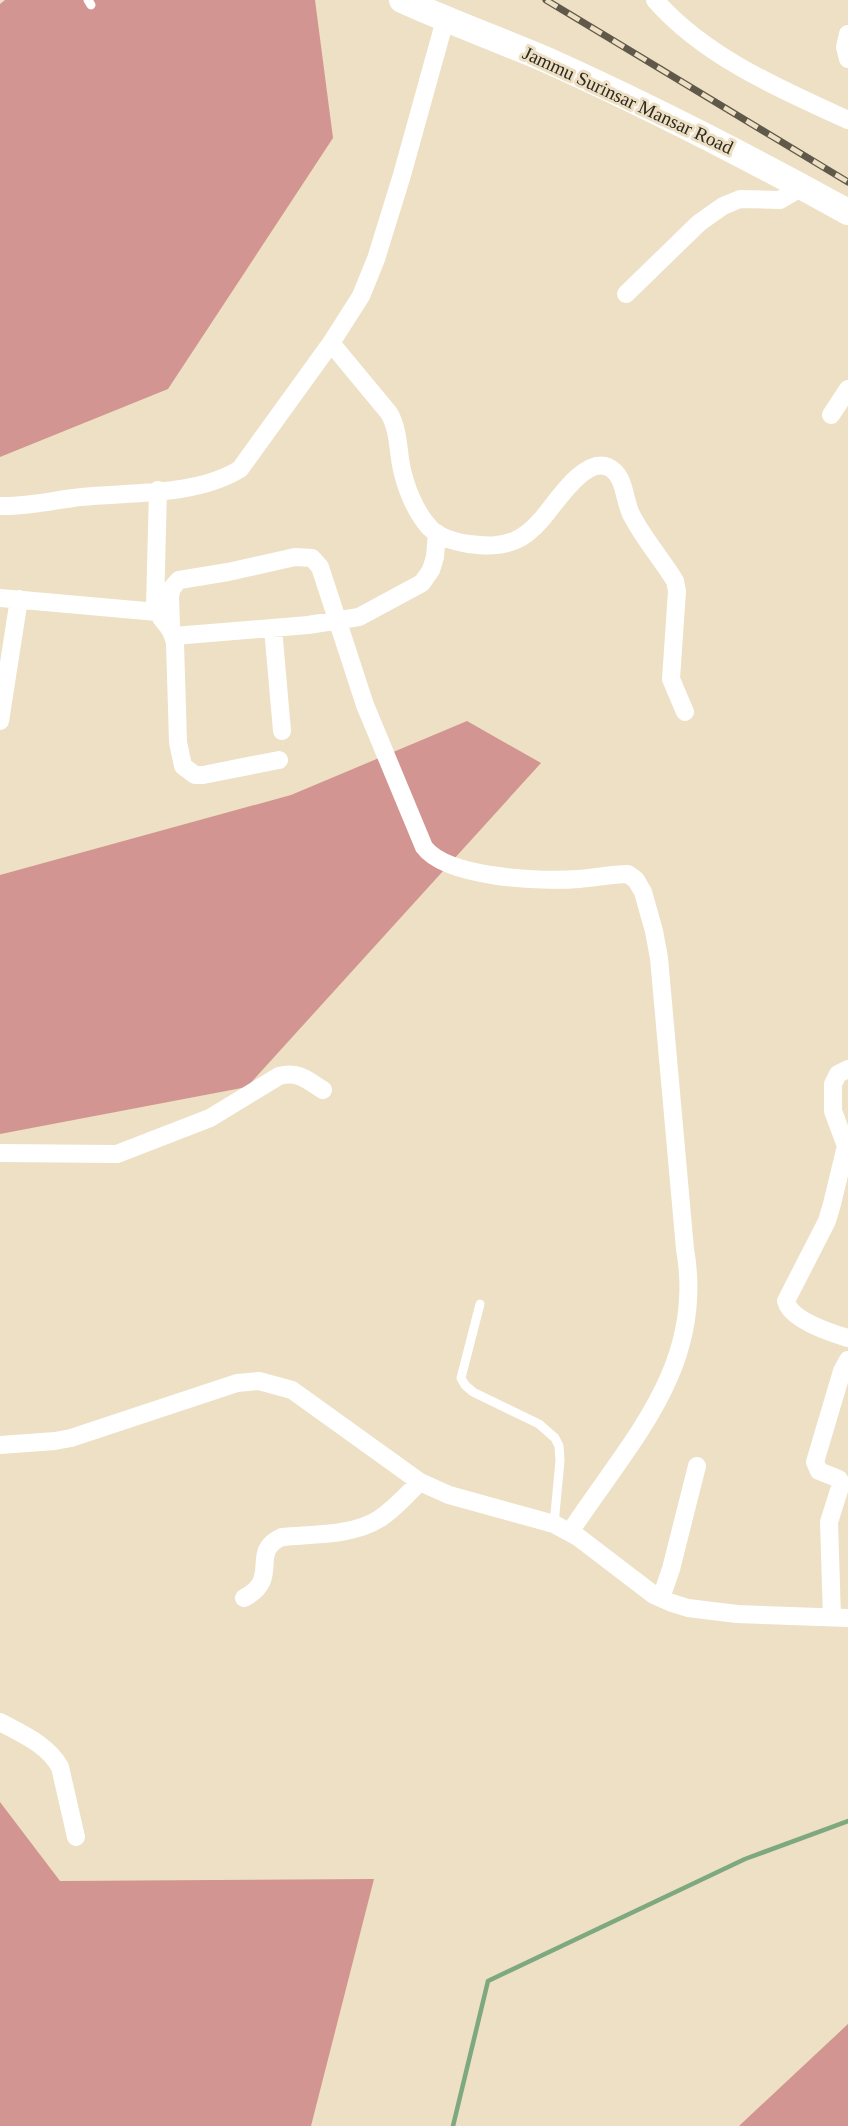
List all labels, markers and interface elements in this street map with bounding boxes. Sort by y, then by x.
street label: Jammu Surinsar Mansar Road [520,42,737,158]

